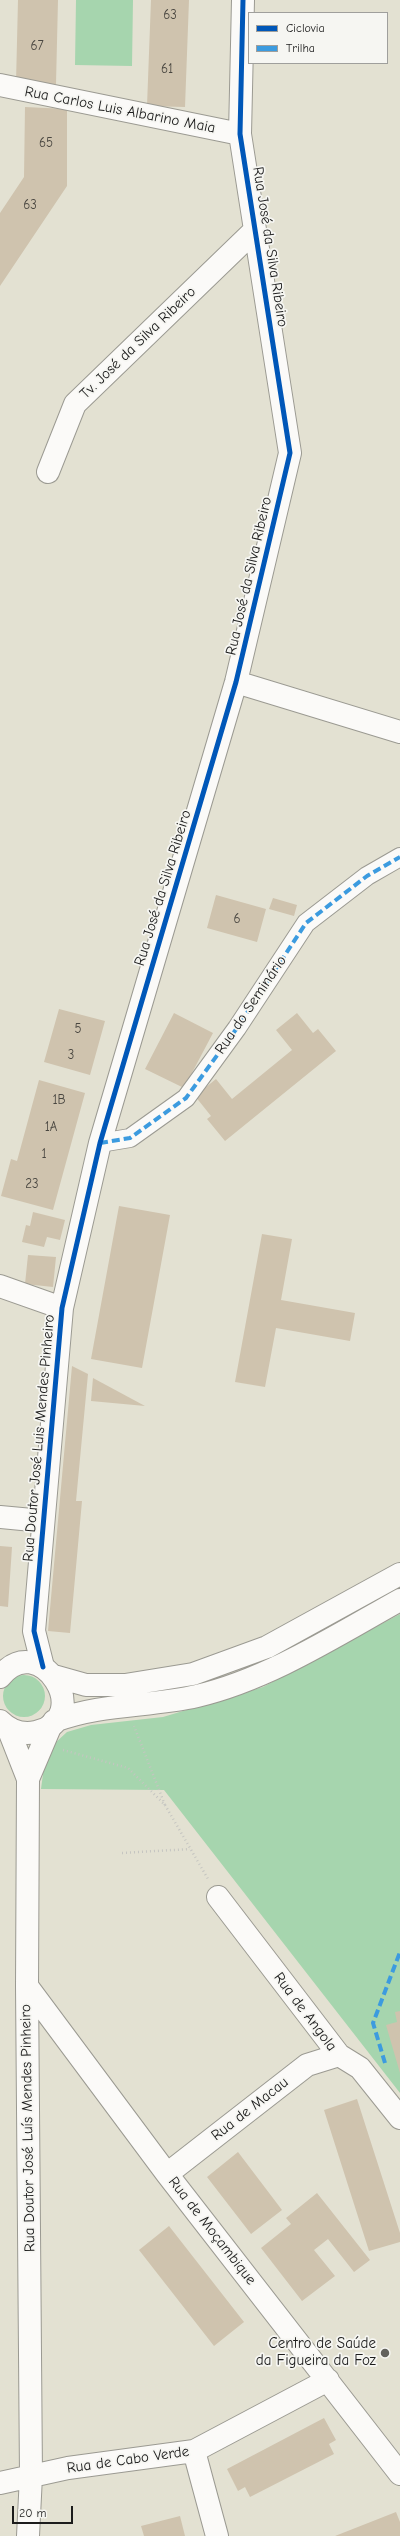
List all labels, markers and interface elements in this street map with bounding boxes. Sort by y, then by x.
house number: 63 [163,7,177,23]
legend [248,12,388,64]
text: Ciclovia [286,21,325,35]
house number: 67 [30,38,44,54]
text: Trilha [286,41,315,55]
house number: 61 [161,61,173,77]
street label: Rua Carlos Luis Albarino Maia [23,83,217,137]
house number: 65 [39,135,53,151]
street label: Rua José da Silva Ribeiro [248,166,292,328]
house number: 63 [23,197,37,213]
street label: Tv. José da Silva Ribeiro [76,283,200,403]
street label: Rua José da Silva Ribeiro [222,495,276,657]
street label: Rua José da Silva Ribeiro [131,808,195,968]
house number: 6 [233,911,241,927]
street label: Rua do Seminário [211,952,291,1058]
house number: 5 [74,1021,82,1037]
house number: 3 [68,1047,74,1063]
house number: 1B [52,1092,66,1108]
house number: 1A [45,1119,57,1135]
house number: 1 [41,1146,47,1162]
house number: 23 [25,1176,39,1192]
street label: Rua Doutor José Luis Mendes Pinheiro [19,1314,59,1562]
street label: Rua de Angola [270,1969,340,2055]
street label: Rua Doutor José Luís Mendes Pinheiro [17,2004,39,2252]
street label: Rua de Macau [208,2073,292,2145]
street label: Rua de Moçambique [164,2173,260,2289]
place label: Centro de Saúde da Figueira da Foz [256,2335,376,2370]
marker: Centro de Saúde da Figueira da Foz [379,2347,391,2359]
street label: Rua de Cabo Verde [66,2443,190,2477]
scale bar [14,2498,75,2524]
text: 20 m [19,2506,47,2520]

